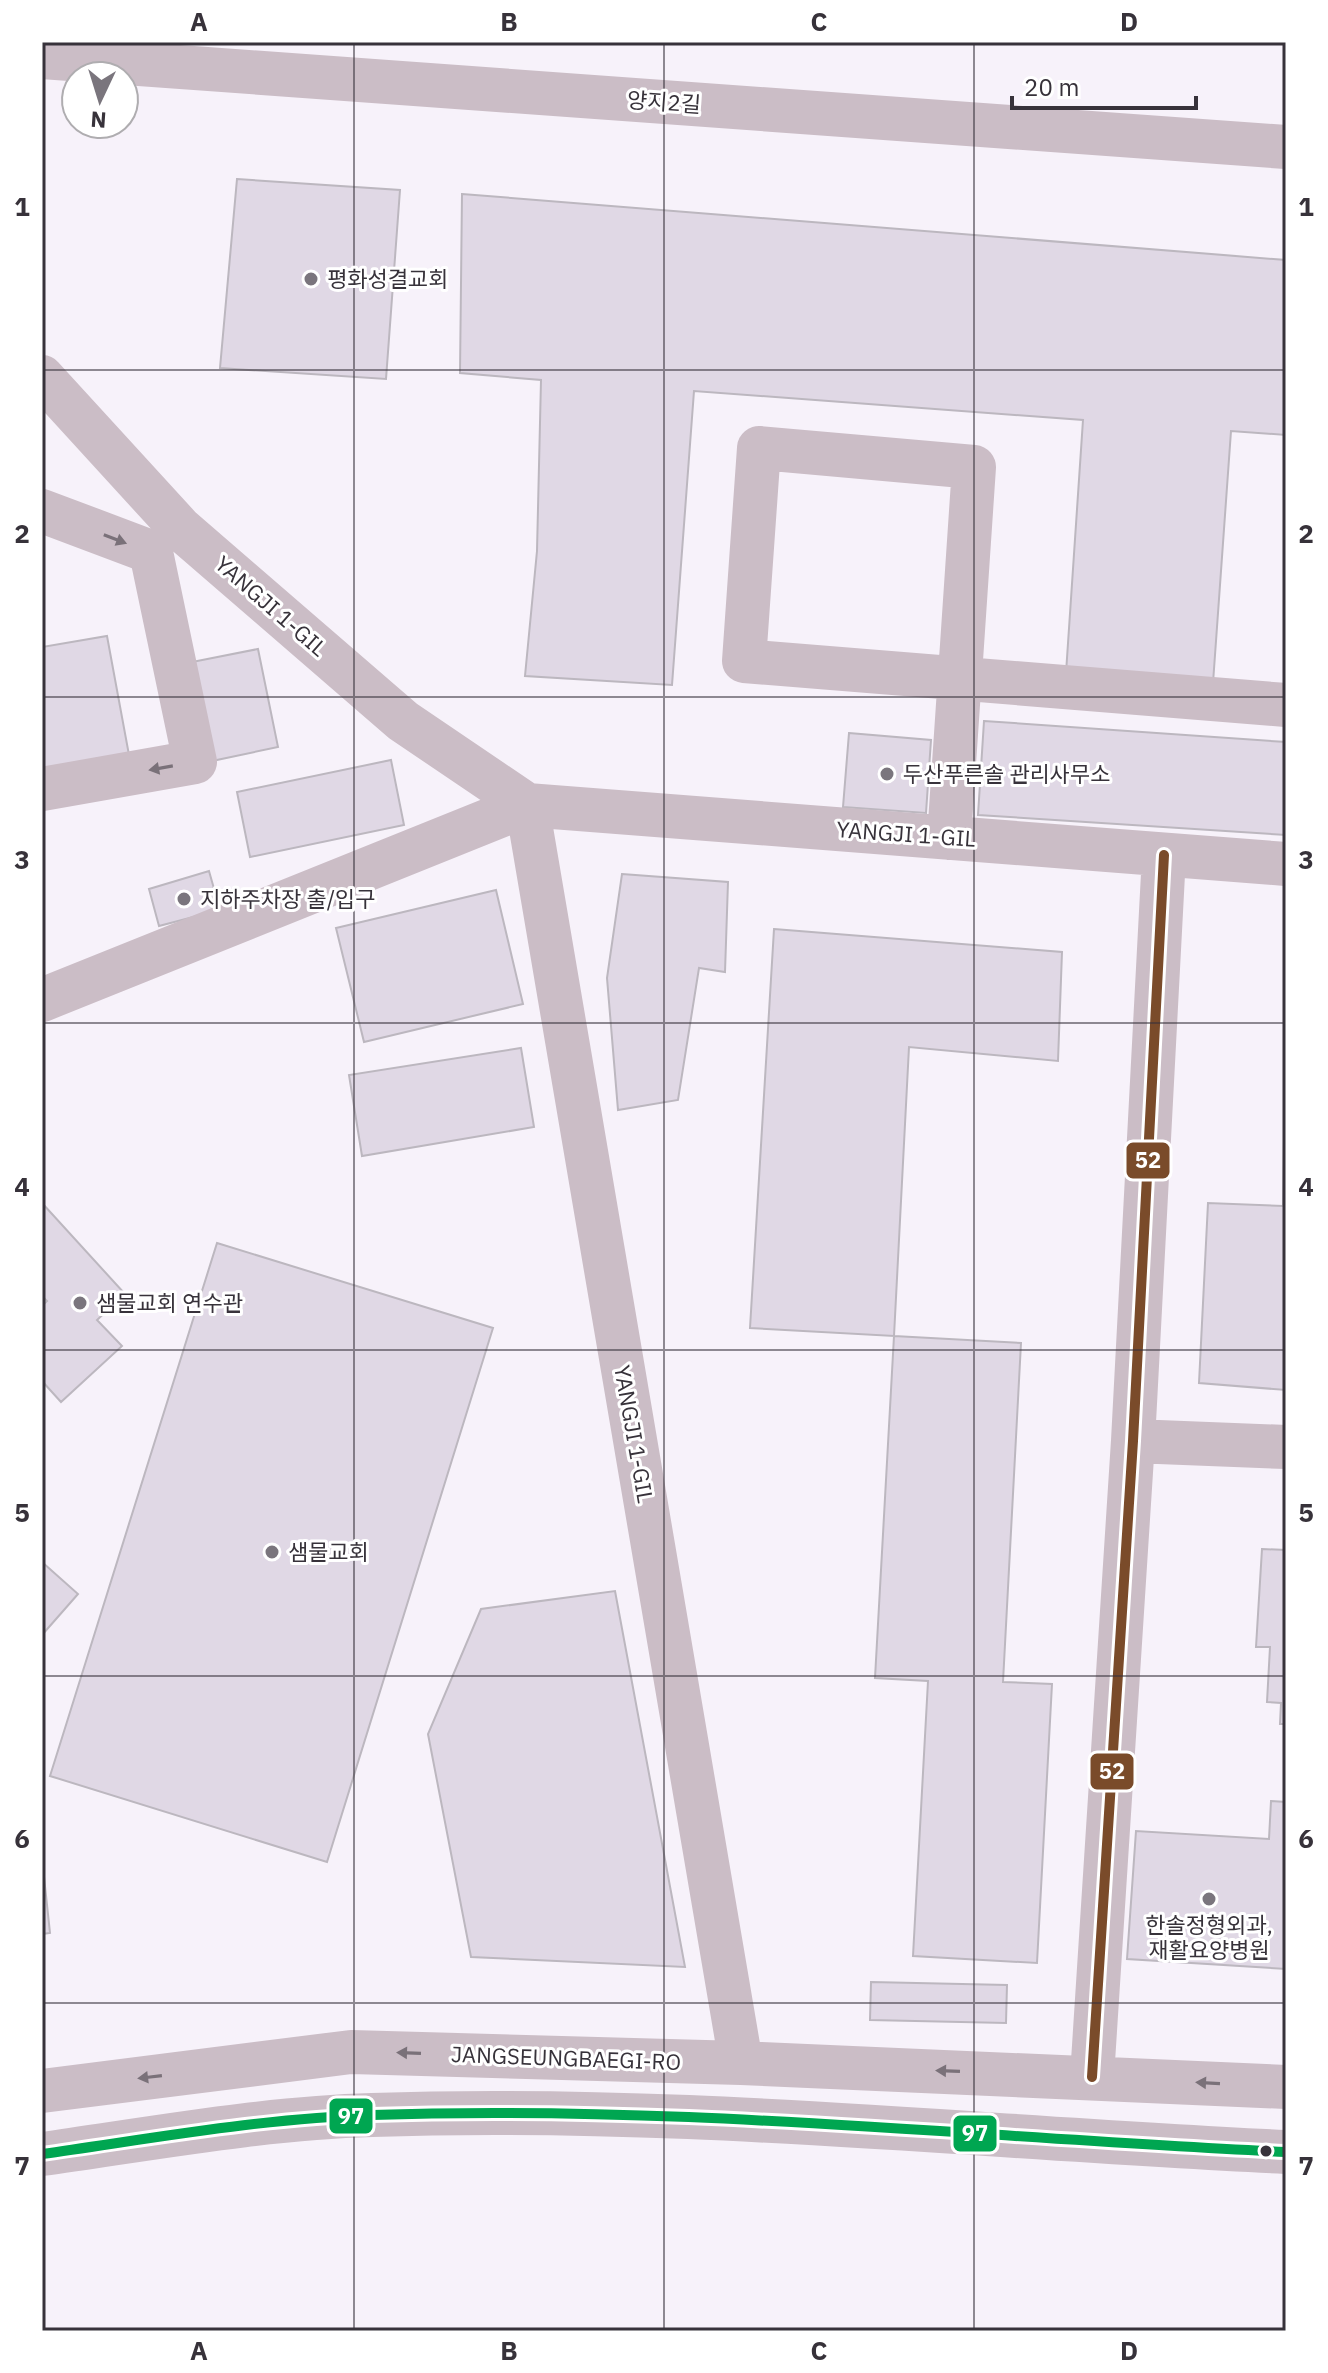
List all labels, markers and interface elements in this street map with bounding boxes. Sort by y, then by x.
text: A [190,4,208,38]
text: B [500,4,518,38]
text: C [811,4,828,38]
text: D [1120,4,1138,38]
north arrow [60,60,140,140]
scale bar [1012,60,1196,110]
text: 20 m [1024,71,1079,103]
street label: 양지2길 [626,84,702,119]
text: N [90,105,108,135]
text: 1 [14,189,30,223]
text: 1 [1298,189,1314,223]
place label: 평화성결교회 [327,264,448,293]
marker: 평화성결교회 [302,270,320,288]
text: 2 [14,516,30,550]
text: 2 [1298,516,1314,550]
one-way arrow [103,533,127,546]
street label: YANGJI 1-GIL [209,549,333,662]
place label: 두산푸른솔 관리사무소 [903,759,1111,788]
one-way arrow [148,763,173,775]
marker: 두산푸른솔 관리사무소 [878,765,896,783]
street label: YANGJI 1-GIL [835,814,977,853]
text: 3 [14,842,30,876]
text: 3 [1298,842,1314,876]
place label: 지하주차장 출/입구 [200,884,376,913]
marker: 지하주차장 출/입구 [175,890,193,908]
line badge: 52 [1125,1141,1171,1180]
text: 52 [1135,1145,1161,1174]
text: 4 [14,1169,30,1203]
text: 4 [1298,1169,1314,1203]
place label: 샘물교회 연수관 [96,1288,243,1317]
marker: 샘물교회 연수관 [71,1294,89,1312]
street label: YANGJI 1-GIL [608,1363,661,1505]
text: 5 [14,1495,30,1529]
text: 5 [1298,1495,1314,1529]
place label: 샘물교회 [288,1537,369,1566]
marker: 샘물교회 [263,1543,281,1561]
line badge: 52 [1089,1752,1135,1791]
text: 52 [1099,1756,1125,1785]
text: 6 [14,1821,30,1855]
text: 6 [1298,1821,1314,1855]
marker: 한솔정형외과, 재활요양병원 [1200,1890,1218,1908]
place label: 한솔정형외과, 재활요양병원 [1145,1910,1273,1964]
street label: JANGSEUNGBAEGI-RO [451,2039,682,2076]
one-way arrow [396,2047,421,2060]
one-way arrow [935,2064,960,2077]
one-way arrow [137,2071,162,2084]
one-way arrow [1195,2076,1220,2089]
line badge: 97 [328,2097,374,2135]
text: 97 [338,2101,364,2130]
line badge: 97 [952,2114,998,2153]
text: 97 [962,2118,988,2147]
unlabelled marker [1258,2143,1274,2159]
text: 7 [14,2148,30,2182]
text: 7 [1298,2148,1314,2182]
text: A [190,2333,208,2367]
text: B [500,2333,518,2367]
text: C [811,2333,828,2367]
text: D [1120,2333,1138,2367]

